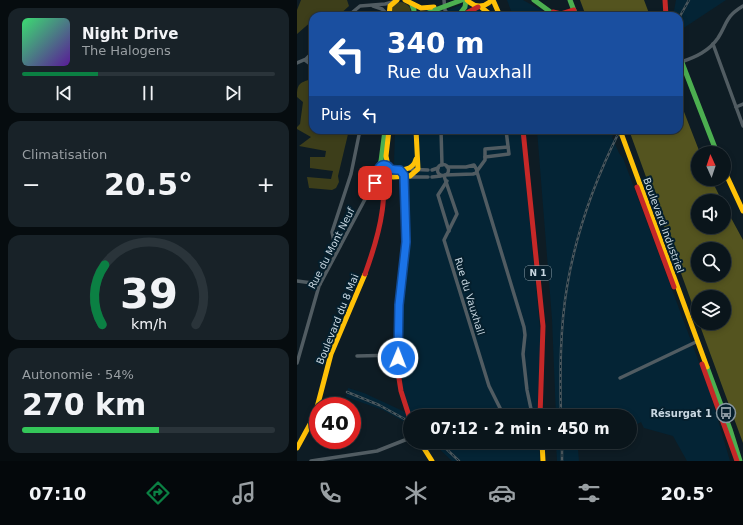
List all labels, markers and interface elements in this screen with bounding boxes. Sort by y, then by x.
text: Night Drive [82,25,178,43]
text: 340 m [387,27,484,60]
icon: left [321,28,373,80]
text: The Halogens [82,43,171,58]
text: Rue du Vauxhall [387,61,532,82]
icon: previous [53,82,75,104]
icon: pause [137,82,159,104]
icon: next [222,82,244,104]
icon: left [359,104,381,126]
text: Puis [321,106,351,124]
north arrow [691,146,731,186]
map controls [691,146,731,330]
text: Climatisation [22,147,107,162]
pin [358,166,392,200]
text: 20.5° [104,167,193,202]
text: − [22,172,40,197]
text: + [257,172,275,197]
icon: arrive [364,172,386,194]
street label: Boulevard Industriel [641,176,686,274]
button: sound [691,194,731,234]
street label: Rue du Mont Neuf [306,205,357,291]
button: search [691,242,731,282]
street label: Rue du Vauxhall [452,256,487,336]
road number: N 1 [525,266,551,280]
text: 39 [120,269,177,318]
street label: Boulevard du 8 Mai [314,272,361,366]
button: layers [691,290,731,330]
text: km/h [130,316,167,332]
position arrow [377,337,419,379]
text: Autonomie · 54% [22,367,134,382]
text: 270 km [22,387,146,422]
speed limit sign: 40 [309,397,361,449]
bus stop icon: Résurgat 1 [715,402,737,424]
place label: Résurgat 1 [650,408,712,419]
text: 07:12 · 2 min · 450 m [430,420,610,438]
icon: directions [144,479,172,507]
icon: music [230,479,258,507]
icon: phone [316,479,344,507]
icon: climate [402,479,430,507]
icon: car [488,479,516,507]
icon: filters [575,479,603,507]
text: 07:10 [29,483,86,504]
text: 20.5° [661,483,714,504]

